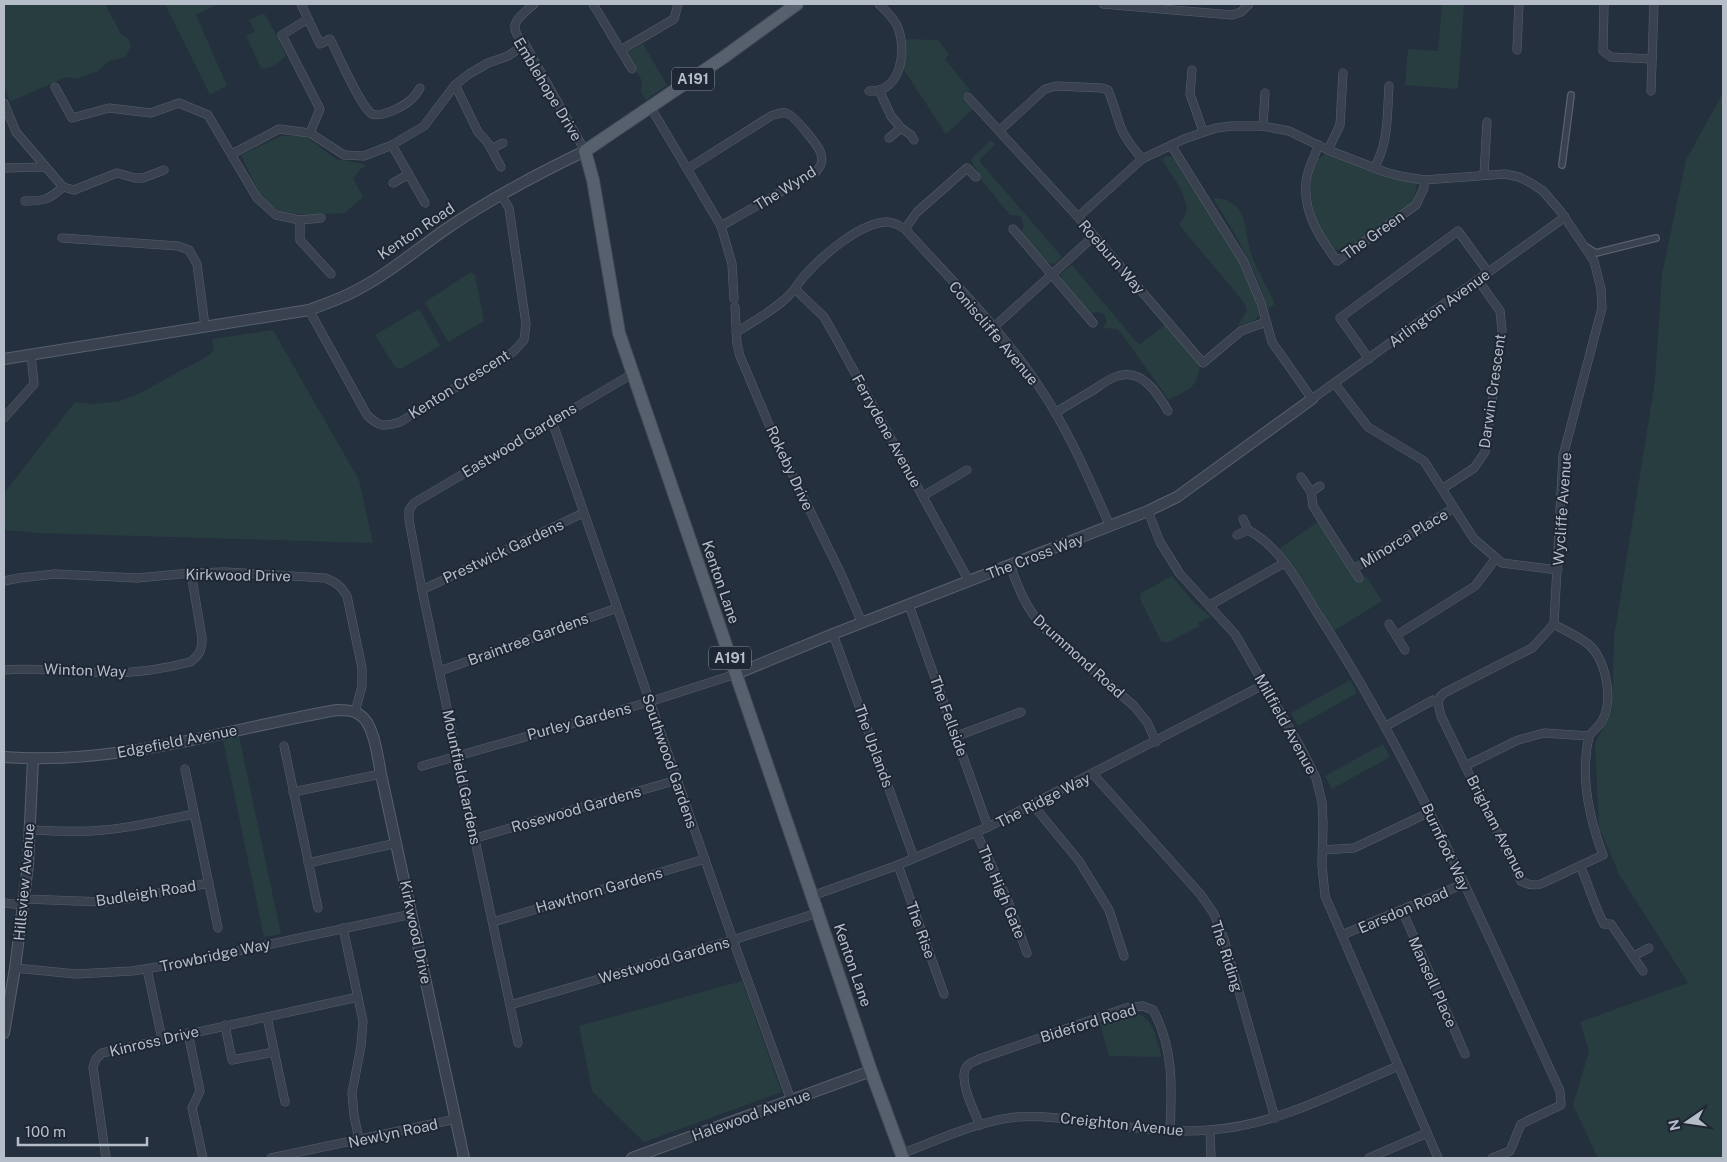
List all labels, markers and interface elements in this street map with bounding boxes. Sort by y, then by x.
street label: Emblehope Drive [510,34,586,144]
road number: A191 [672,68,714,90]
street label: The Wynd [751,162,819,214]
street label: Kenton Road [375,199,457,263]
street label: The Green [1339,207,1407,263]
street label: Roeburn Way [1075,217,1149,297]
street label: Arlington Avenue [1385,266,1493,350]
street label: Coniscliffe Avenue [946,278,1042,388]
street label: Darwin Crescent [1476,332,1508,449]
street label: Kenton Crescent [405,346,513,422]
street label: Ferrydene Avenue [849,371,925,491]
street label: Eastwood Gardens [459,399,579,481]
street label: Rokeby Drive [763,423,817,513]
street label: Wycliffe Avenue [1550,452,1574,566]
street label: Minorca Place [1357,505,1451,571]
street label: Prestwick Gardens [440,516,566,586]
street label: The Cross Way [984,530,1086,582]
street label: Kenton Lane [699,538,743,626]
street label: Kirkwood Drive [185,566,291,584]
street label: Braintree Gardens [465,609,591,669]
street label: Drummond Road [1030,611,1128,701]
road number: A191 [709,646,751,670]
street label: Winton Way [44,660,126,680]
street label: Millfield Avenue [1251,671,1321,777]
street label: The Fellside [927,674,971,758]
street label: Southwood Gardens [639,691,701,831]
street label: Purley Gardens [525,699,633,743]
street label: The Uplands [851,702,897,790]
street label: Mountfield Gardens [439,708,485,846]
street label: Edgefield Avenue [116,721,238,761]
street label: The Ridge Way [993,769,1093,831]
street label: Brigham Avenue [1464,772,1530,882]
street label: Rosewood Gardens [509,782,643,836]
street label: Burnfoot Way [1418,801,1474,893]
street label: Hillsview Avenue [10,822,38,942]
street label: The High Gate [975,843,1029,941]
street label: Hawthorn Gardens [534,864,664,916]
street label: Budleigh Road [95,877,197,909]
street label: Kirkwood Drive [397,879,435,985]
street label: Earsdon Road [1355,883,1451,937]
street label: The Rise [903,899,939,961]
street label: The Riding [1207,918,1247,994]
street label: Kenton Lane [831,921,875,1009]
street label: Westwood Gardens [597,933,731,987]
street label: Mansell Place [1405,934,1461,1030]
street label: Trowbridge Way [158,935,272,975]
street label: Bideford Road [1038,1000,1138,1046]
street label: Kinross Drive [108,1022,200,1060]
street label: Halewood Avenue [689,1086,813,1144]
north arrow [1662,1097,1712,1147]
street label: Creighton Avenue [1060,1109,1184,1139]
scale bar [18,1114,146,1146]
street label: Newlyn Road [347,1115,439,1151]
text: N [1665,1118,1683,1132]
text: 100 m [25,1123,66,1140]

